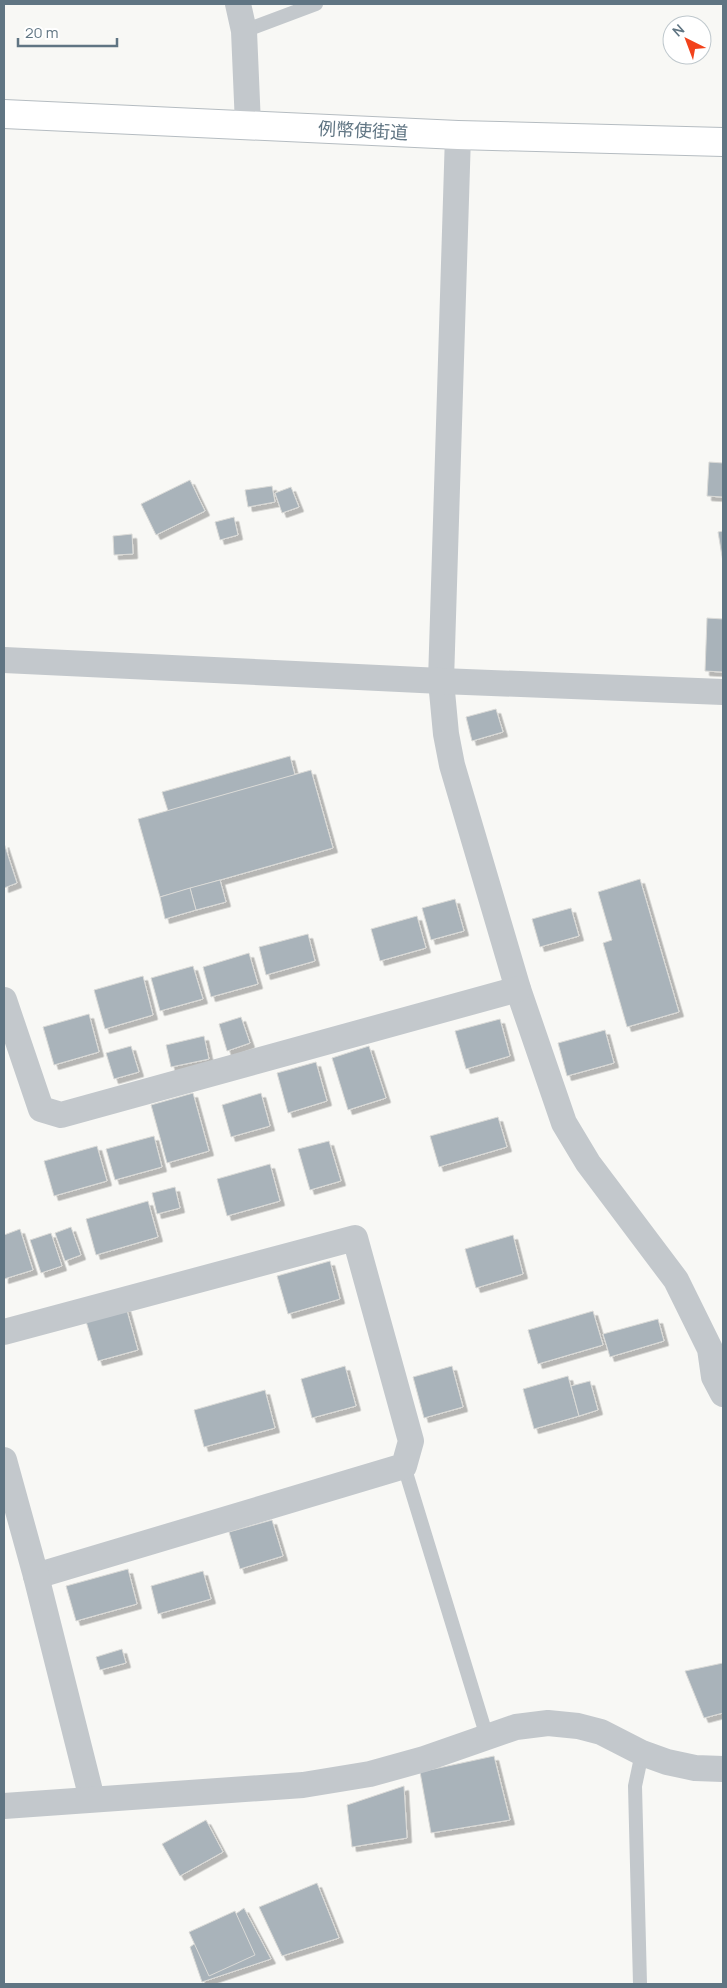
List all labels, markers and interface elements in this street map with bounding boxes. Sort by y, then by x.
scale bar [18,15,116,47]
north arrow [662,15,712,65]
text: N [668,20,688,40]
text: 20 m [25,22,58,43]
street label: 例幣使街道 [317,116,409,144]

